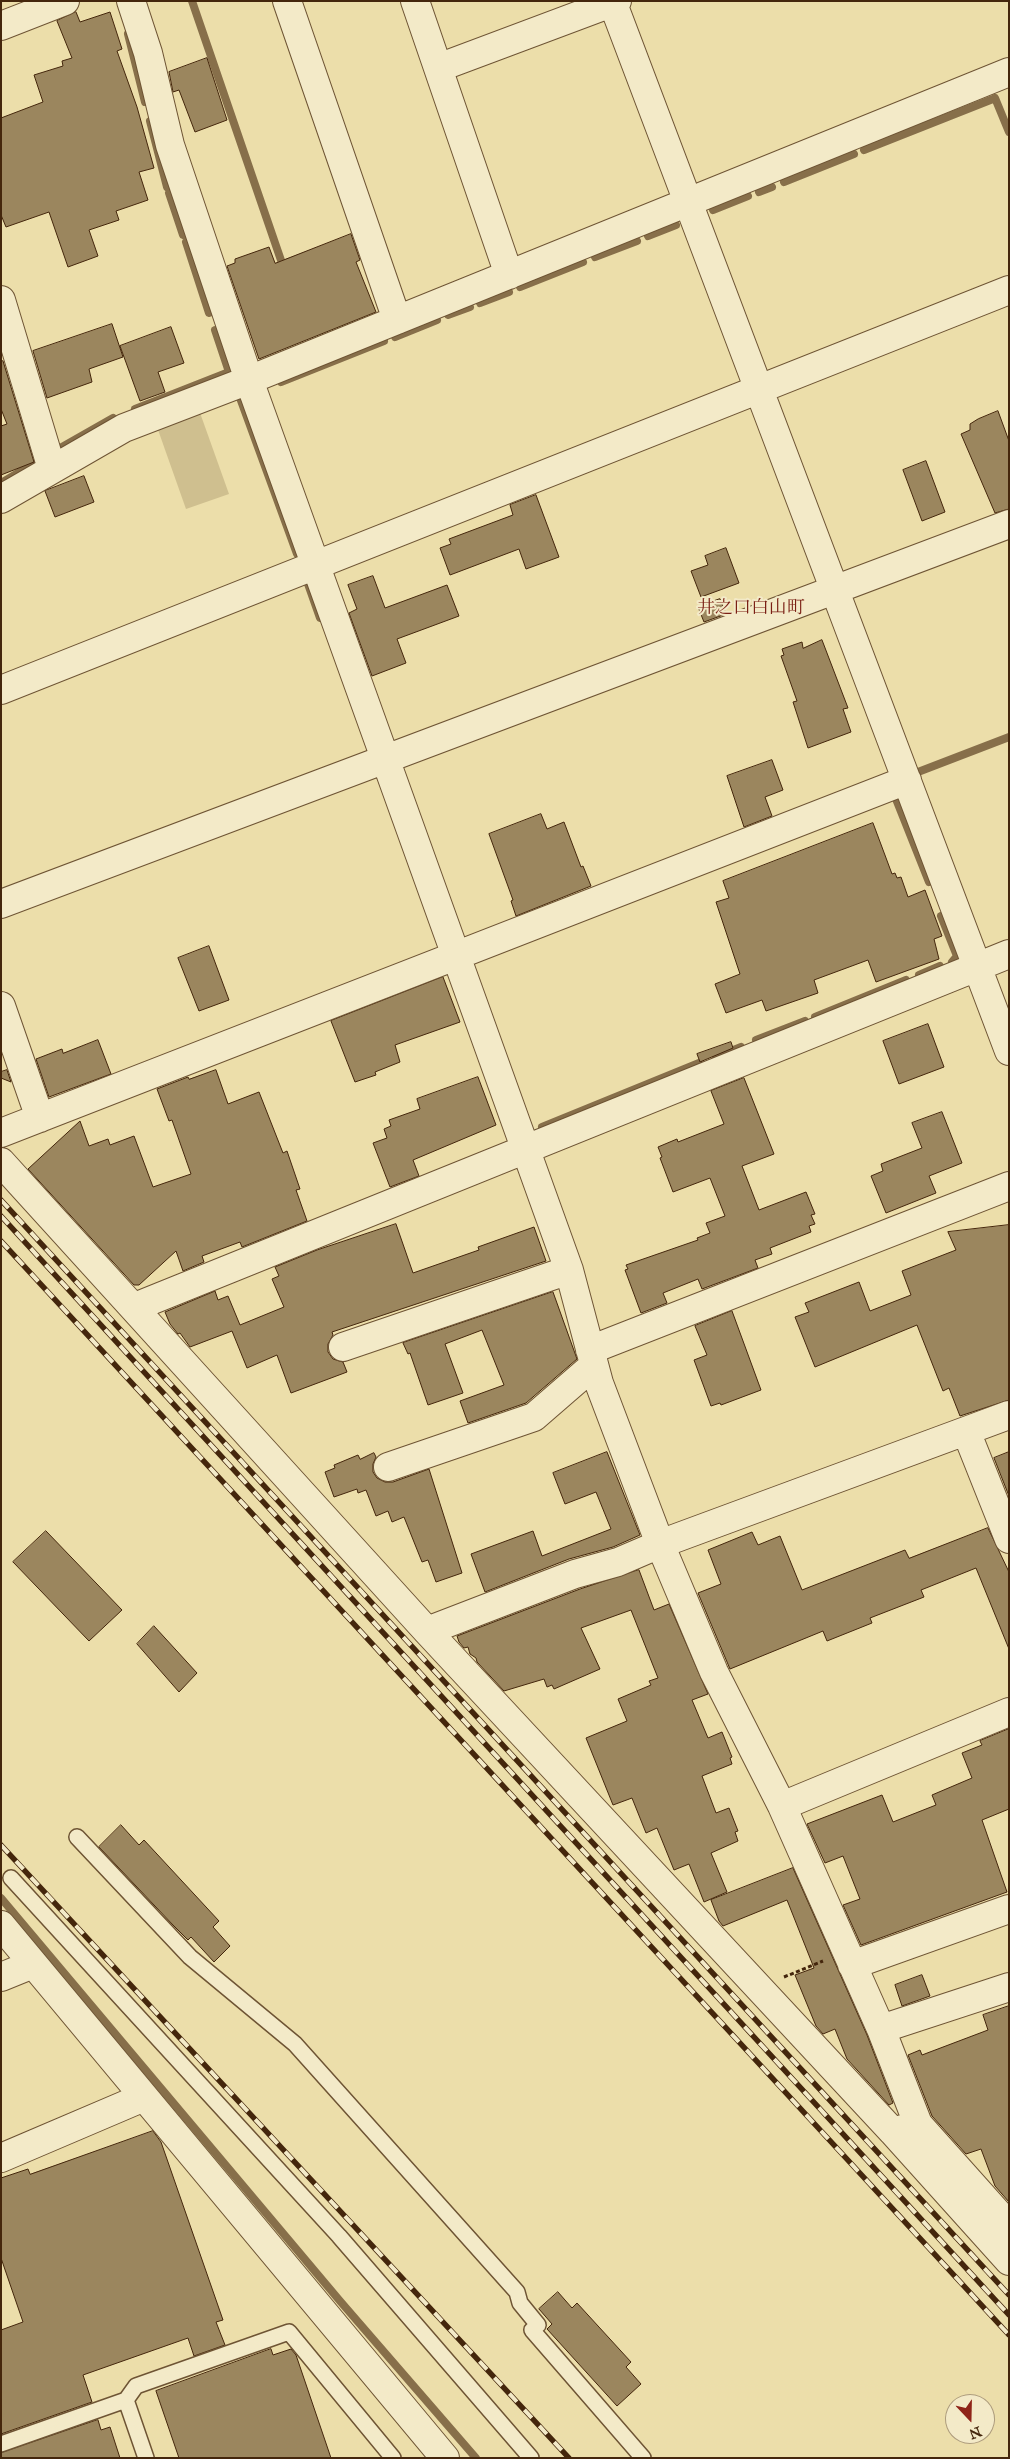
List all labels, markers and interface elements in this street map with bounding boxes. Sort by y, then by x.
district label: 井之口白山町 [697,598,805,620]
north arrow [945,2394,995,2444]
text: N [967,2422,984,2443]

